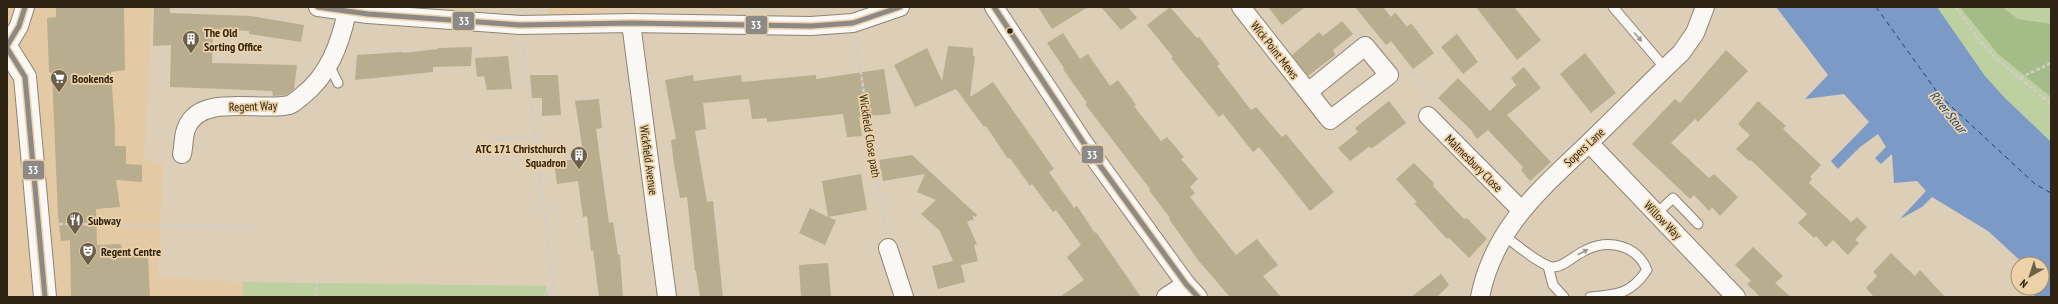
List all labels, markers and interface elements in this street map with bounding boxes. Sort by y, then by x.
line badge: 33 [452,11,475,31]
text: 33 [459,14,469,28]
line badge: 33 [745,15,768,35]
text: 33 [751,18,761,32]
street label: Wick Point Mews [1248,18,1302,82]
place label: The Old Sorting Office [204,25,262,54]
unlabelled marker [1005,26,1015,36]
building icon: The Old Sorting Office [181,29,201,54]
one-way arrow [1634,31,1643,42]
supermarket icon: Bookends [49,68,69,93]
place label: Bookends [72,71,113,86]
water label: River Stour [1926,87,1972,139]
street label: Wickfield Close path [856,93,884,179]
street label: Regent Way [229,98,278,114]
street label: Wickfield Avenue [637,124,661,196]
street label: Sopers Lane [1561,124,1608,170]
street label: Malmesbury Close [1442,131,1506,195]
place label: ATC 171 Christchurch Squadron [475,141,566,170]
building icon: ATC 171 Christchurch Squadron [569,145,589,170]
line badge: 33 [1081,145,1104,164]
text: 33 [1087,148,1097,162]
line badge: 33 [22,160,45,180]
text: 33 [28,163,38,177]
street label: Willow Way [1641,198,1685,243]
restaurant icon: Subway [65,210,85,235]
place label: Subway [88,213,121,228]
theatre icon: Regent Centre [78,241,98,266]
place label: Regent Centre [101,244,161,259]
one-way arrow [1577,248,1589,255]
north arrow [2010,256,2050,296]
text: N [2017,276,2030,291]

